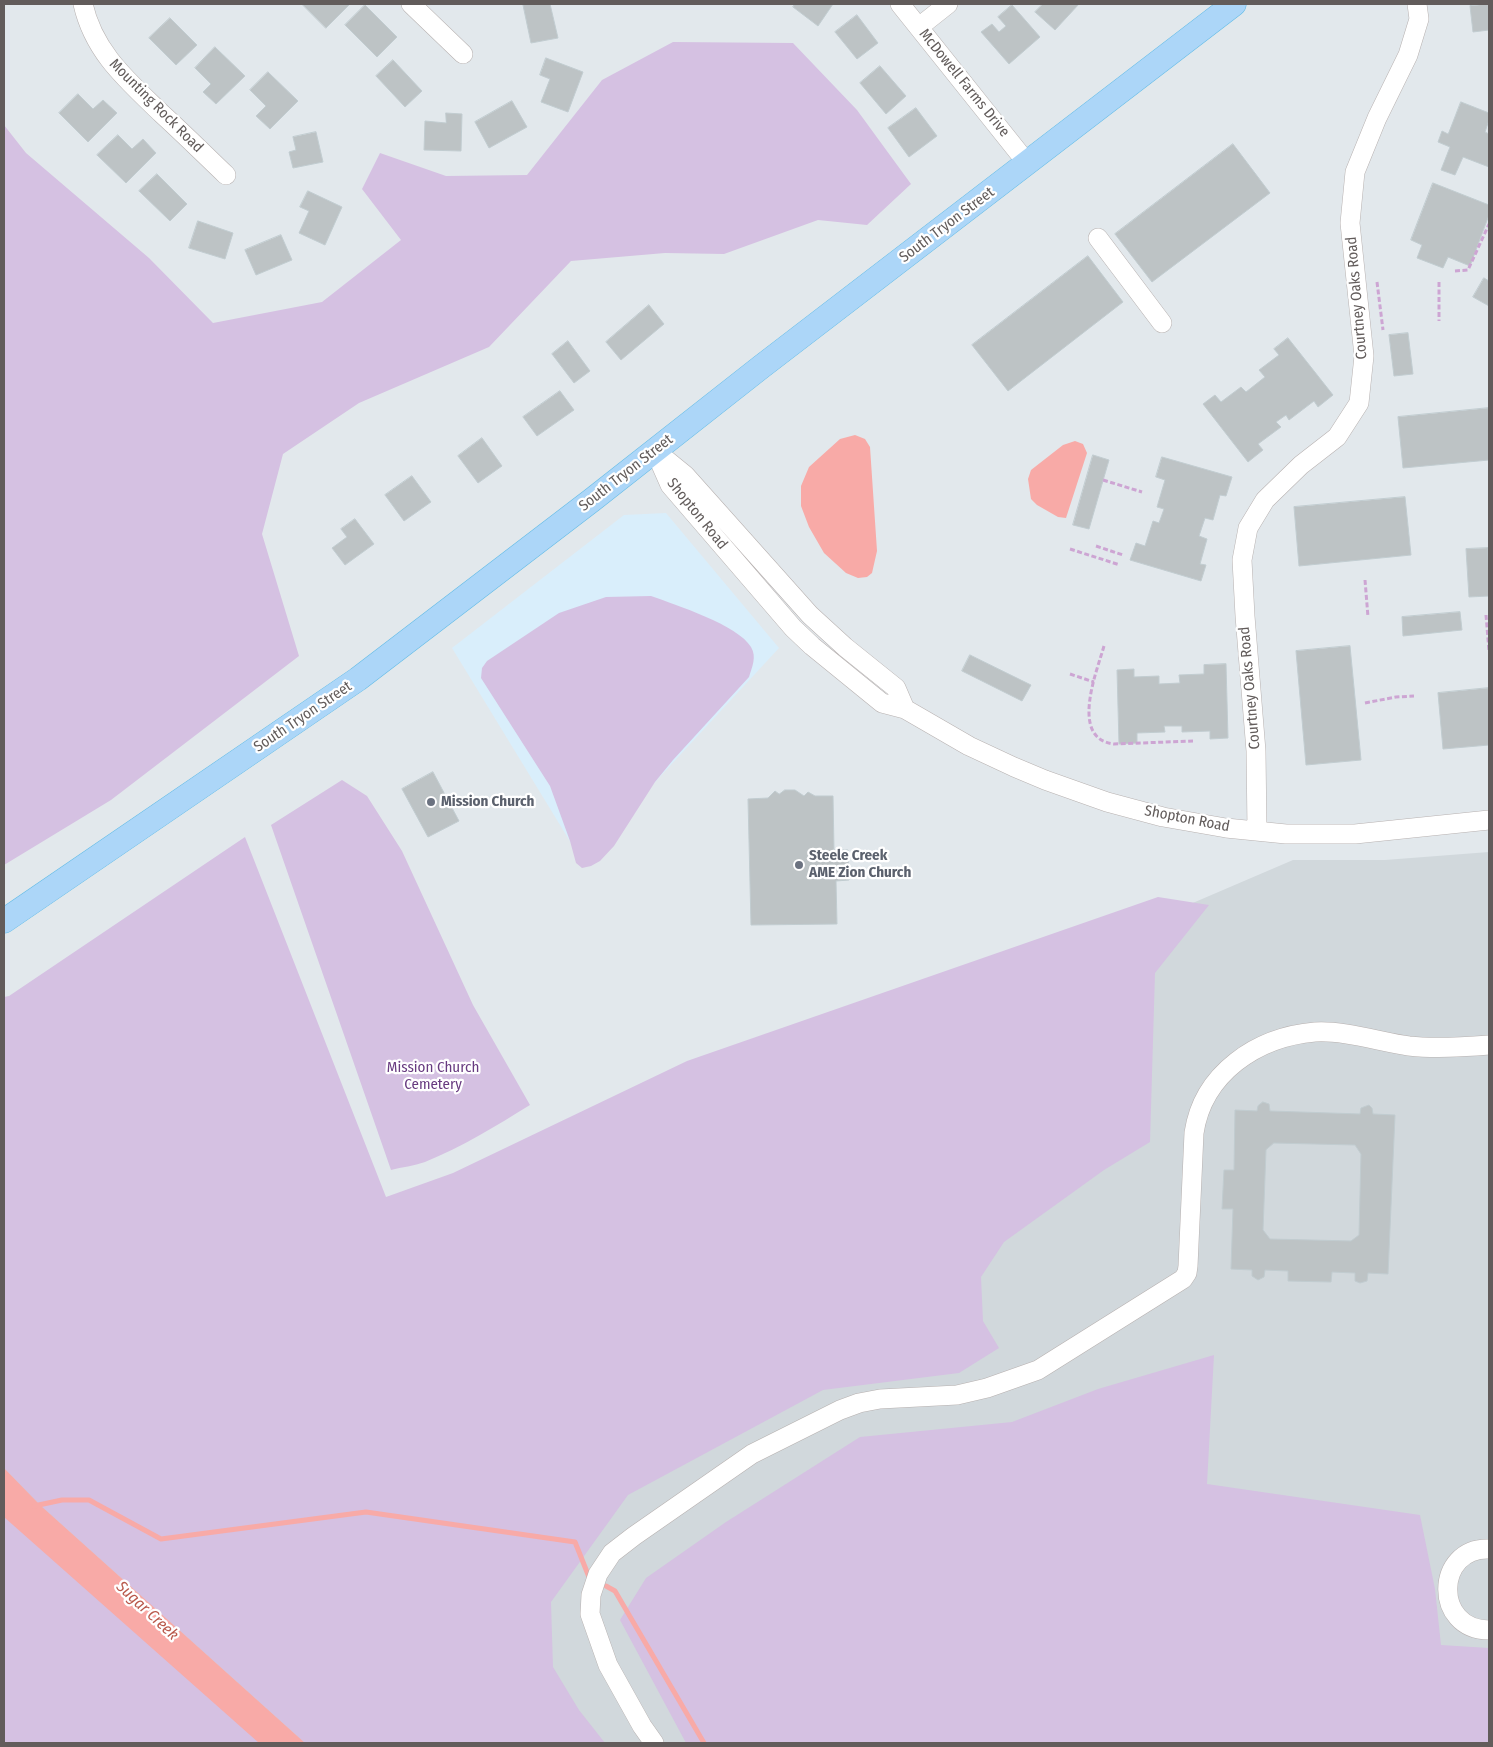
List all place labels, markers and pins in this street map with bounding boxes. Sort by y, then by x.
place label: Mission Church [441,793,534,811]
marker: Mission Church [425,796,437,808]
place label: Steele Creek AME Zion Church [809,847,911,882]
marker: Steele Creek AME Zion Church [793,859,805,871]

